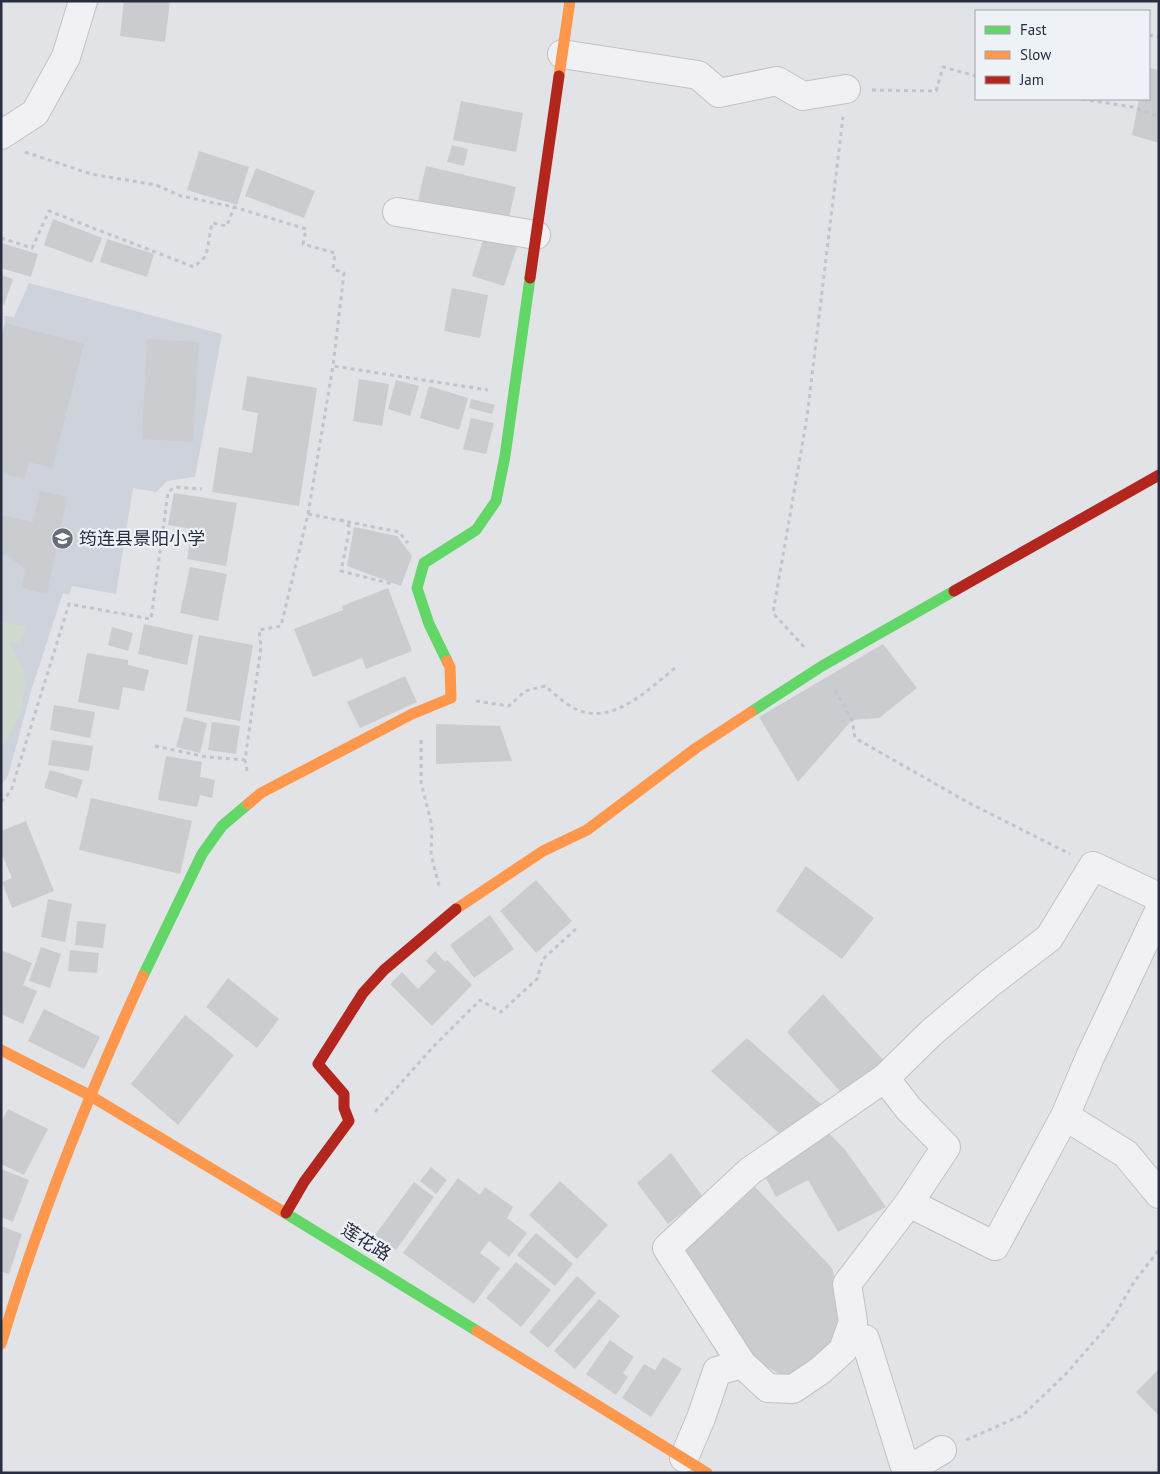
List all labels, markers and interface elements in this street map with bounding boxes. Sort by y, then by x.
legend [975,10,1150,100]
text: Fast [1020,20,1047,39]
text: Slow [1020,45,1051,64]
text: Jam [1019,70,1044,89]
school or university icon: 筠连县景阳小学 [51,527,75,551]
place label: 筠连县景阳小学 [79,527,205,550]
street label: 莲花路 [337,1218,395,1266]

